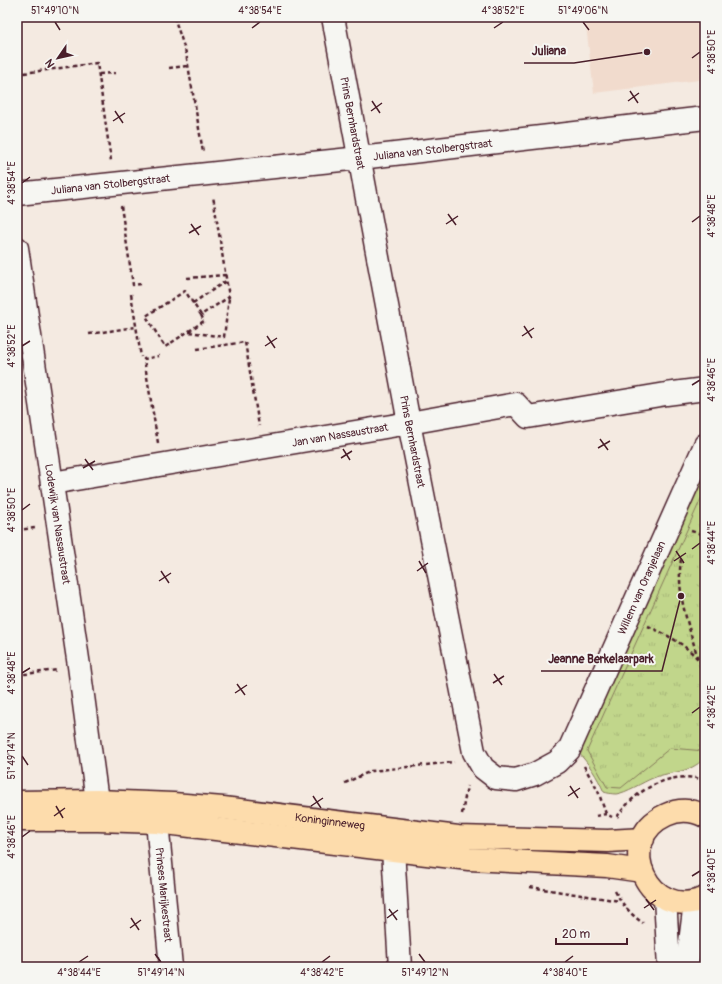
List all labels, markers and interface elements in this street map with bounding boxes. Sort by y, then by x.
text: 51°49'10"N [31,5,79,17]
text: 4°38'54"E [238,5,282,17]
text: 4°38'52"E [481,5,525,17]
text: 51°49'06"N [558,5,608,17]
text: 4°38'50"E [706,30,718,74]
north arrow [38,38,78,78]
callout: Juliana [524,39,574,63]
text: Juliana [532,44,567,59]
text: N [42,56,58,70]
street label: Prins Bernhardstraat [337,76,368,171]
street label: Juliana van Stolbergstraat [372,137,493,163]
text: 4°38'54"E [6,161,18,205]
street label: Juliana van Stolbergstraat [50,172,171,197]
text: 4°38'48"E [706,195,718,237]
text: 4°38'52"E [6,324,18,368]
text: 4°38'46"E [706,358,718,402]
street label: Prins Bernhardstraat [397,394,428,490]
street label: Jan van Nassaustraat [291,421,390,450]
street label: Lodewijk van Nassaustraat [42,463,73,586]
text: 4°38'50"E [6,488,18,532]
text: 4°38'44"E [706,521,718,565]
street label: Willem van Oranjelaan [615,539,668,637]
callout: Jeanne Berkelaarpark [541,647,662,671]
text: 4°38'48"E [6,652,18,694]
text: Jeanne Berkelaarpark [548,652,655,667]
text: 4°38'42"E [706,685,718,729]
text: 51°49'14"N [6,732,18,780]
street label: Koninginneweg [294,811,366,833]
text: 4°38'46"E [6,815,18,859]
street label: Prinses Marijkestraat [152,847,175,943]
text: 4°38'40"E [706,849,718,893]
scale bar [556,920,627,946]
text: 20 m [562,927,591,942]
text: 4°38'44"E [57,967,101,979]
text: 51°49'14"N [137,967,185,979]
text: 4°38'42"E [300,967,344,979]
text: 51°49'12"N [402,967,449,979]
text: 4°38'40"E [543,967,587,979]

